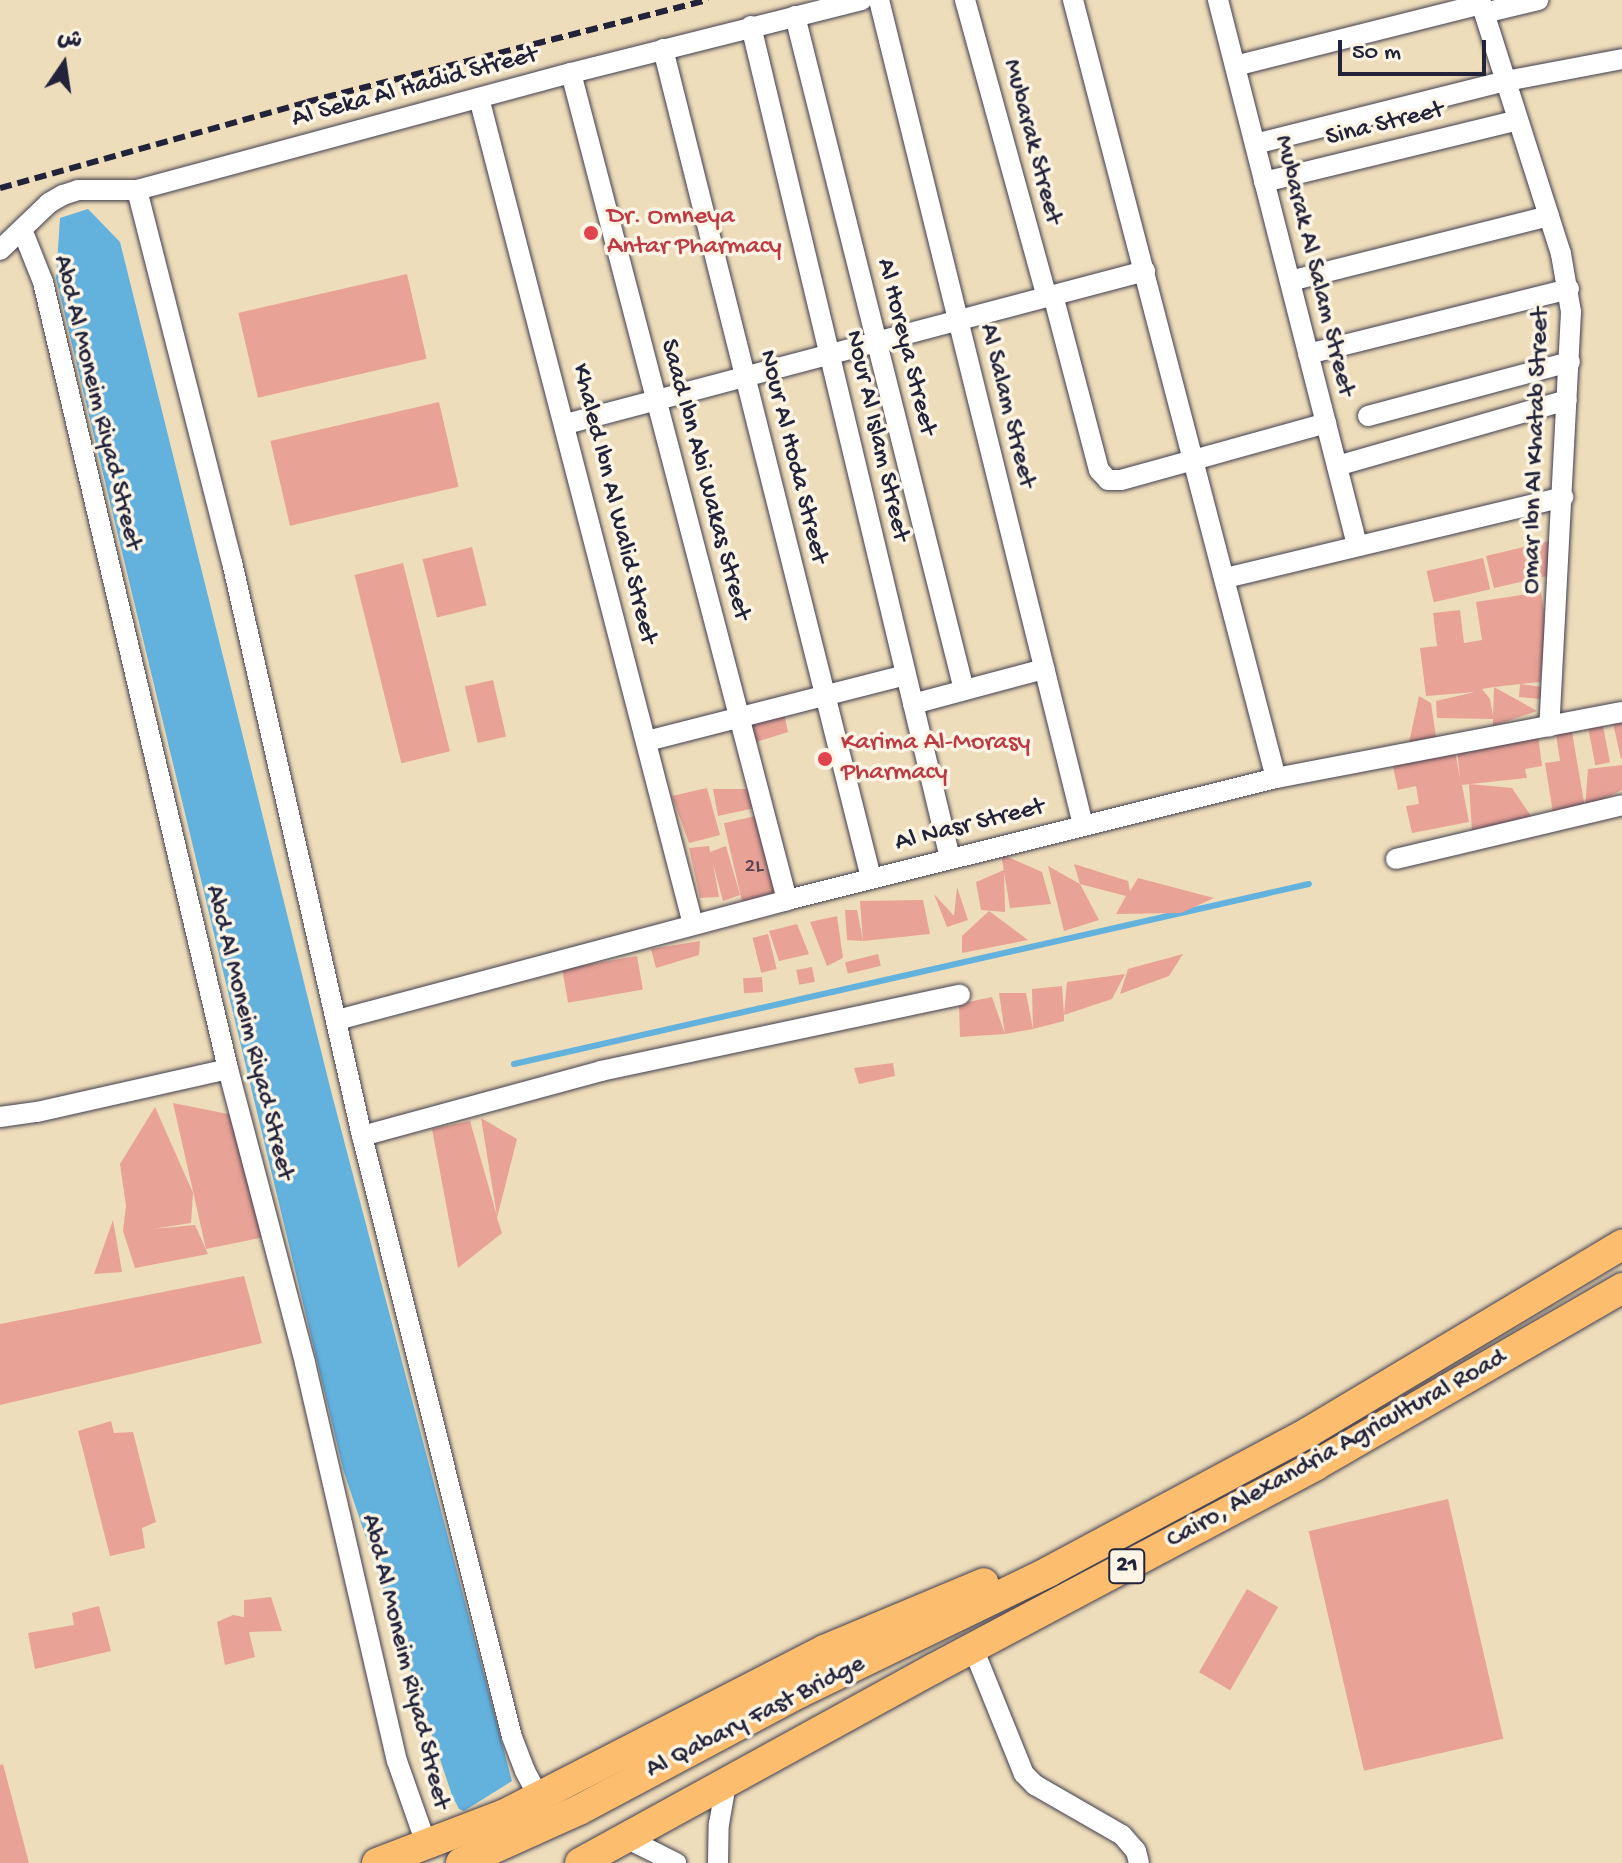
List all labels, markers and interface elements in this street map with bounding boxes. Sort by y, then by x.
north arrow [24,24,104,104]
scale bar [1342,24,1490,74]
text: ش [55,25,84,56]
text: 50 m [1352,39,1401,68]
street label: Al Seka Al Hadid Street [289,40,541,136]
street label: Mubarak Street [994,56,1068,228]
street label: Sina Street [1323,95,1447,155]
street label: Mubarak Al Salam Street [1265,132,1361,400]
place label: Dr. Omneya Antar Pharmacy [607,202,782,264]
marker: Dr. Omneya Antar Pharmacy [582,224,600,242]
street label: Abd Al Moneim Riyad Street [44,252,148,554]
street label: Al Horeya Street [868,255,942,439]
street label: Omar Ibn Al Khatab Street [1516,307,1558,595]
street label: Al Salam Street [971,321,1041,491]
street label: Nour Al Islam Street [837,328,915,544]
street label: Saad Ibn Abi Wakas Street [651,336,757,624]
street label: Nour Al Hoda Street [750,347,834,567]
street label: Khaled Ibn Al Walid Street [563,361,663,647]
place label: Karima Al-Morasy Pharmacy [841,728,1030,790]
marker: Karima Al-Morasy Pharmacy [816,750,834,768]
street label: Al Nasr Street [892,792,1048,860]
house number: 2L [745,855,763,881]
street label: Abd Al Moneim Riyad Street [196,882,300,1184]
street label: Cairo, Alexandria Agricultural Road [1162,1343,1512,1557]
street label: Abd Al Moneim Riyad Street [352,1511,456,1813]
road number: 21 [1107,1546,1147,1586]
street label: Al Qabary Fast Bridge [642,1649,870,1787]

